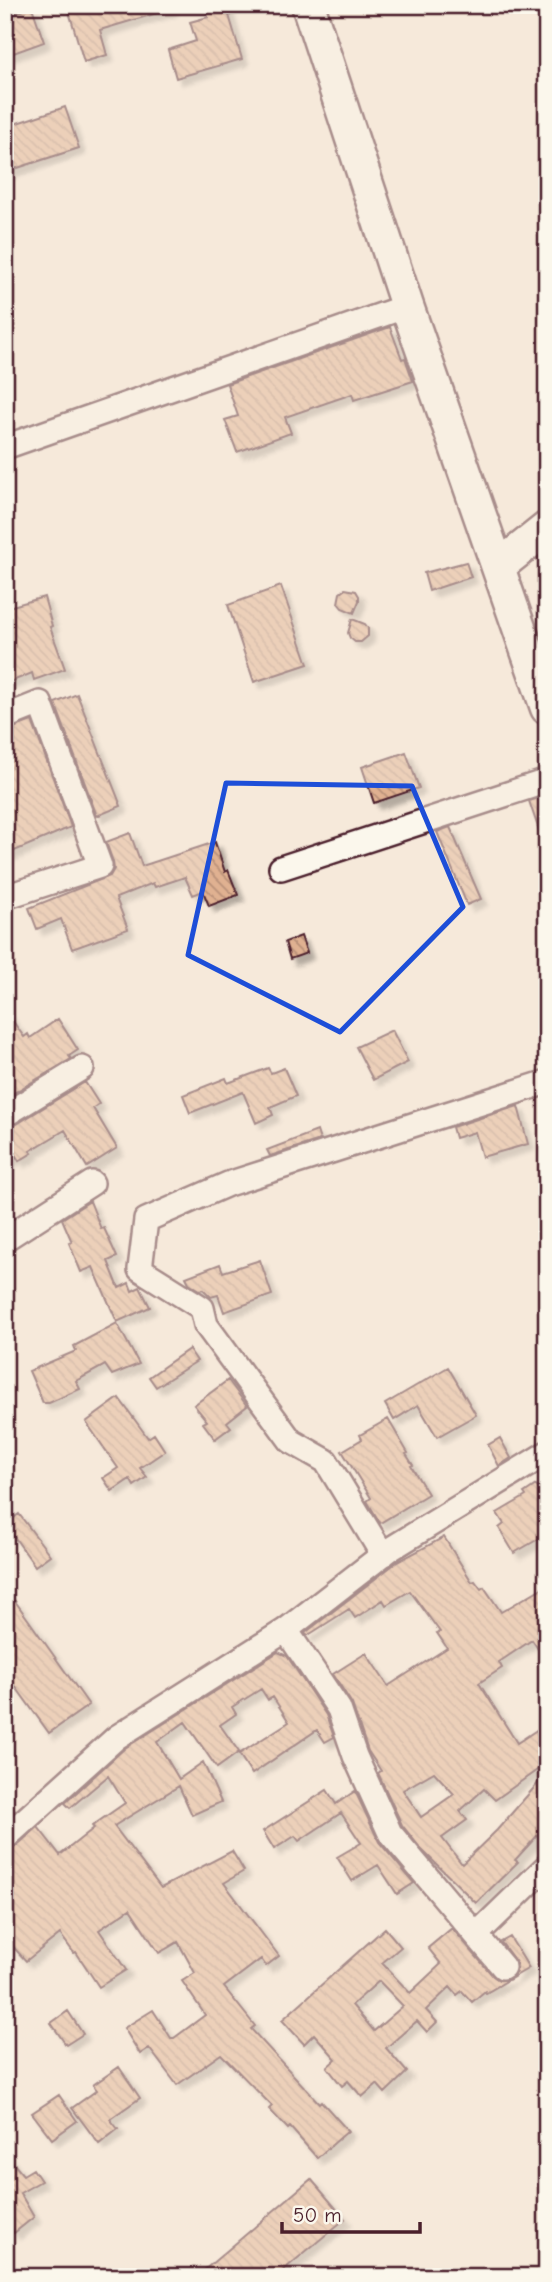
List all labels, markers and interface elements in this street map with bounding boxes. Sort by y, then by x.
scale bar [282,2191,421,2235]
text: 50 m [293,2203,342,2227]

